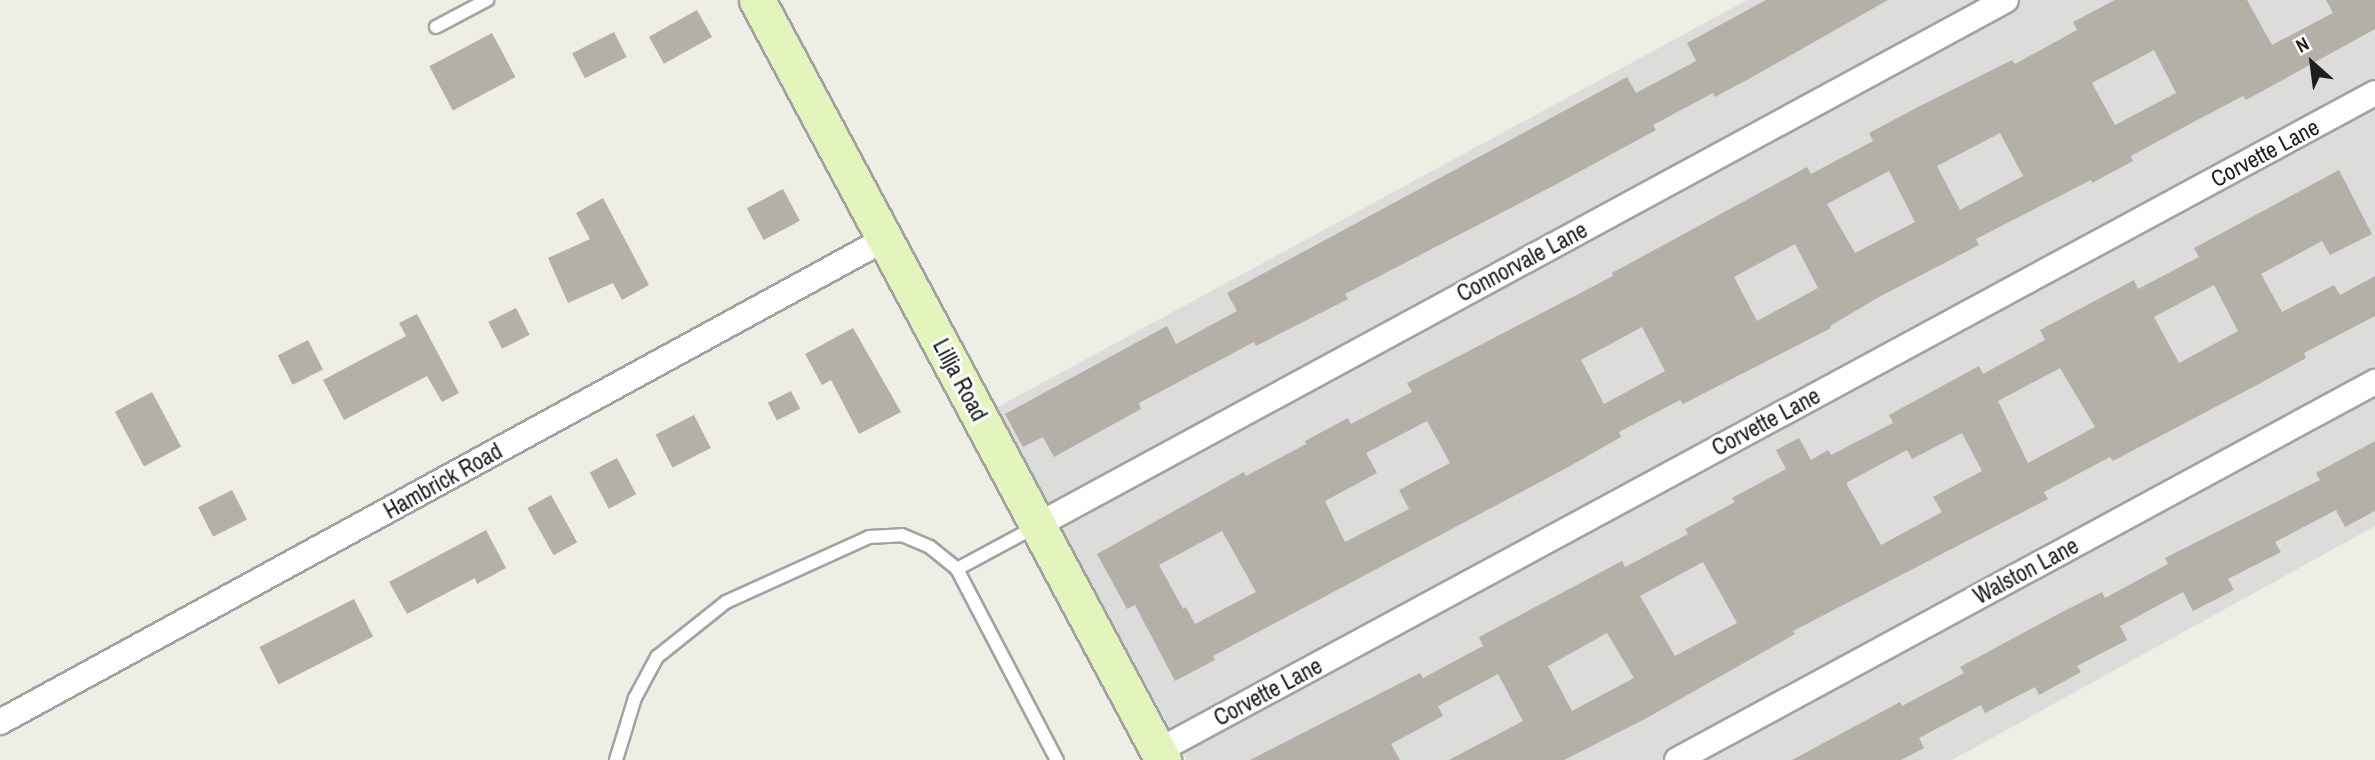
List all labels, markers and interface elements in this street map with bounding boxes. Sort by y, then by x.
north arrow [2277,28,2347,98]
text: N [2291,30,2313,59]
street label: Corvette Lane [2206,113,2324,193]
street label: Connorvale Lane [1452,216,1592,308]
street label: Lillja Road [927,334,993,426]
street label: Corvette Lane [1707,382,1825,462]
street label: Hambrick Road [379,437,507,525]
street label: Walston Lane [1969,532,2083,610]
street label: Corvette Lane [1209,652,1327,732]

